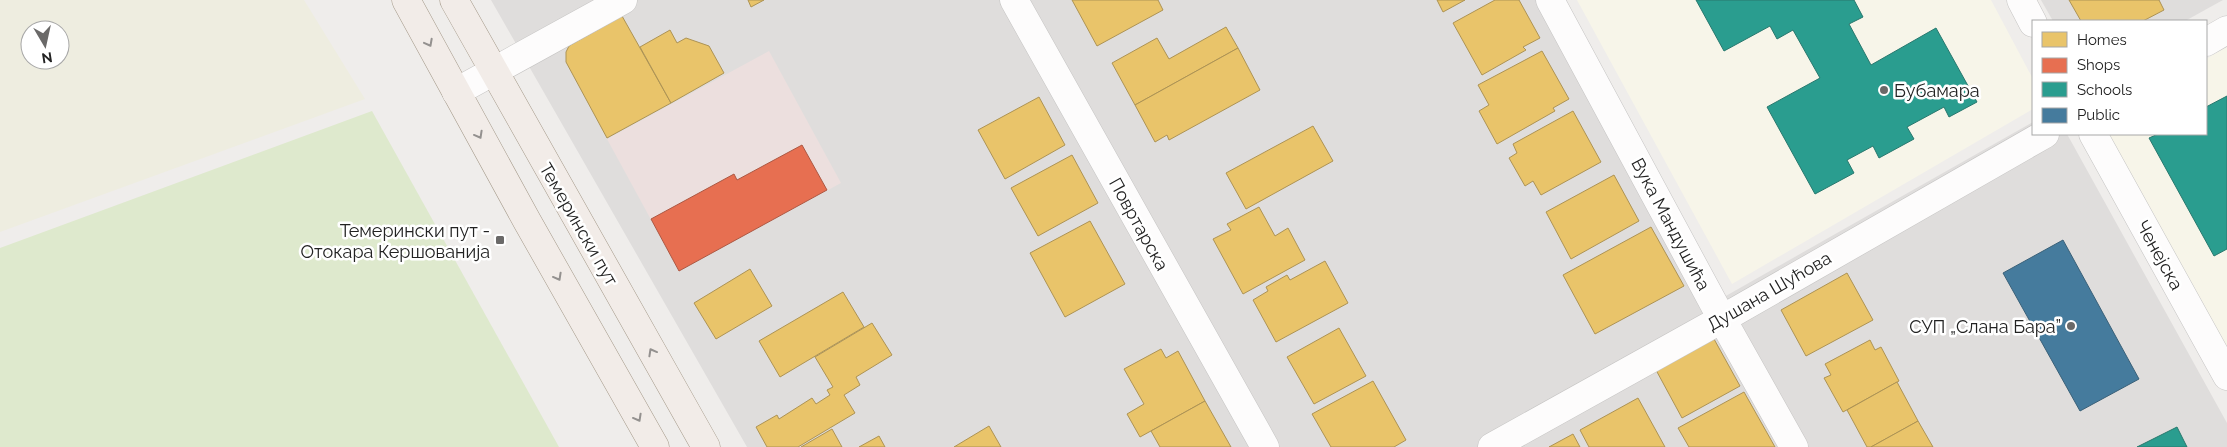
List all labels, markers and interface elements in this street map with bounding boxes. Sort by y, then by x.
north arrow [20,20,70,70]
legend [2032,20,2207,135]
text: Homes [2077,31,2127,49]
one-way arrow [423,37,433,46]
text: N [41,49,54,67]
text: Shops [2077,56,2120,74]
place label: Бубамара [1894,80,1980,101]
text: Schools [2077,81,2132,99]
marker: Бубамара [1878,84,1890,96]
text: Public [2077,106,2120,124]
one-way arrow [473,129,483,138]
street label: Вука Мандушића [1627,154,1715,294]
street label: Темерински пут [535,159,623,289]
street label: Повртарска [1105,174,1173,274]
street label: Ченејска [2132,217,2188,293]
place label: Темерински пут - Отокара Кершованија [300,220,490,262]
marker: Темерински пут - Отокара Кершованија [494,234,506,246]
street label: Душана Шућова [1703,247,1835,335]
one-way arrow [552,271,562,280]
place label: СУП „Слана Бара” [1909,316,2061,337]
marker: СУП „Слана Бара” [2065,320,2077,332]
one-way arrow [648,348,658,357]
one-way arrow [632,413,642,422]

